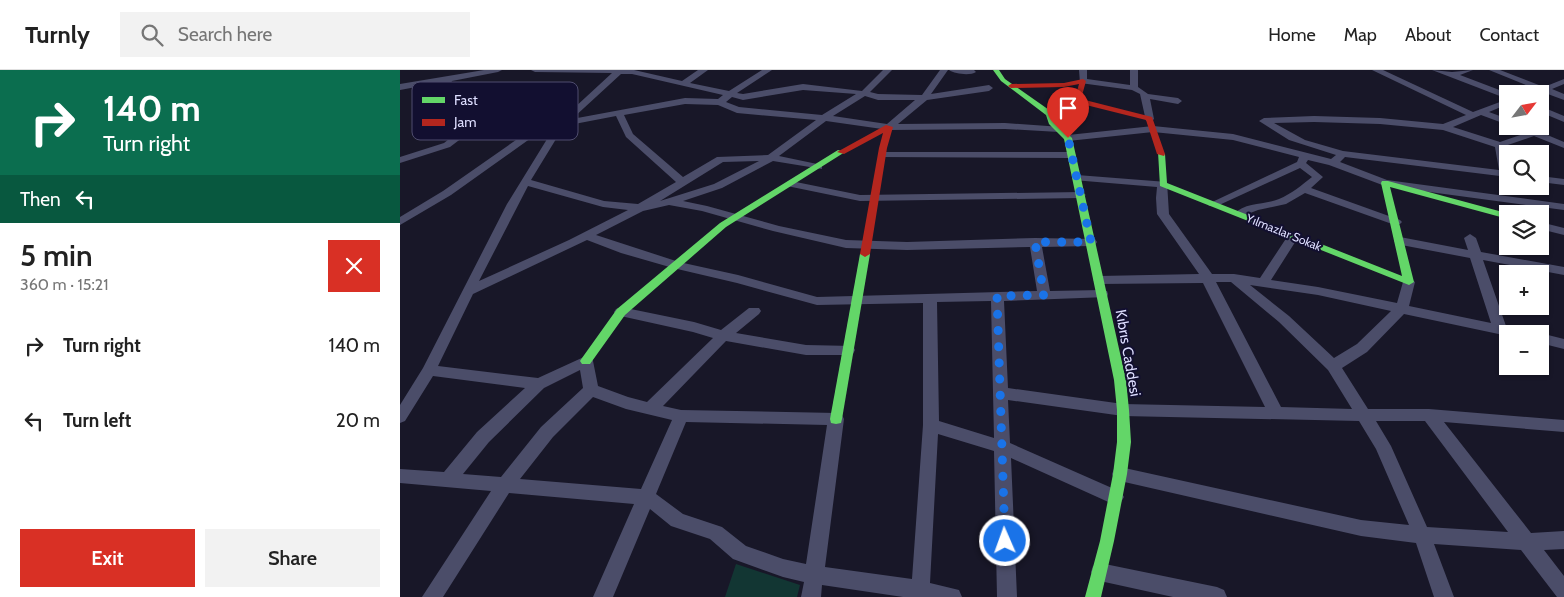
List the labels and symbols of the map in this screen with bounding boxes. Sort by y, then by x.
legend [412,82,578,140]
north arrow [1499,85,1549,135]
pin [1047,87,1089,138]
text: Fast [454,91,478,109]
text: Jam [453,113,476,131]
street label: Yılmazlar Sokak [1243,210,1324,254]
street label: Kıbrıs Caddesi [1111,308,1145,398]
position arrow [978,514,1030,566]

